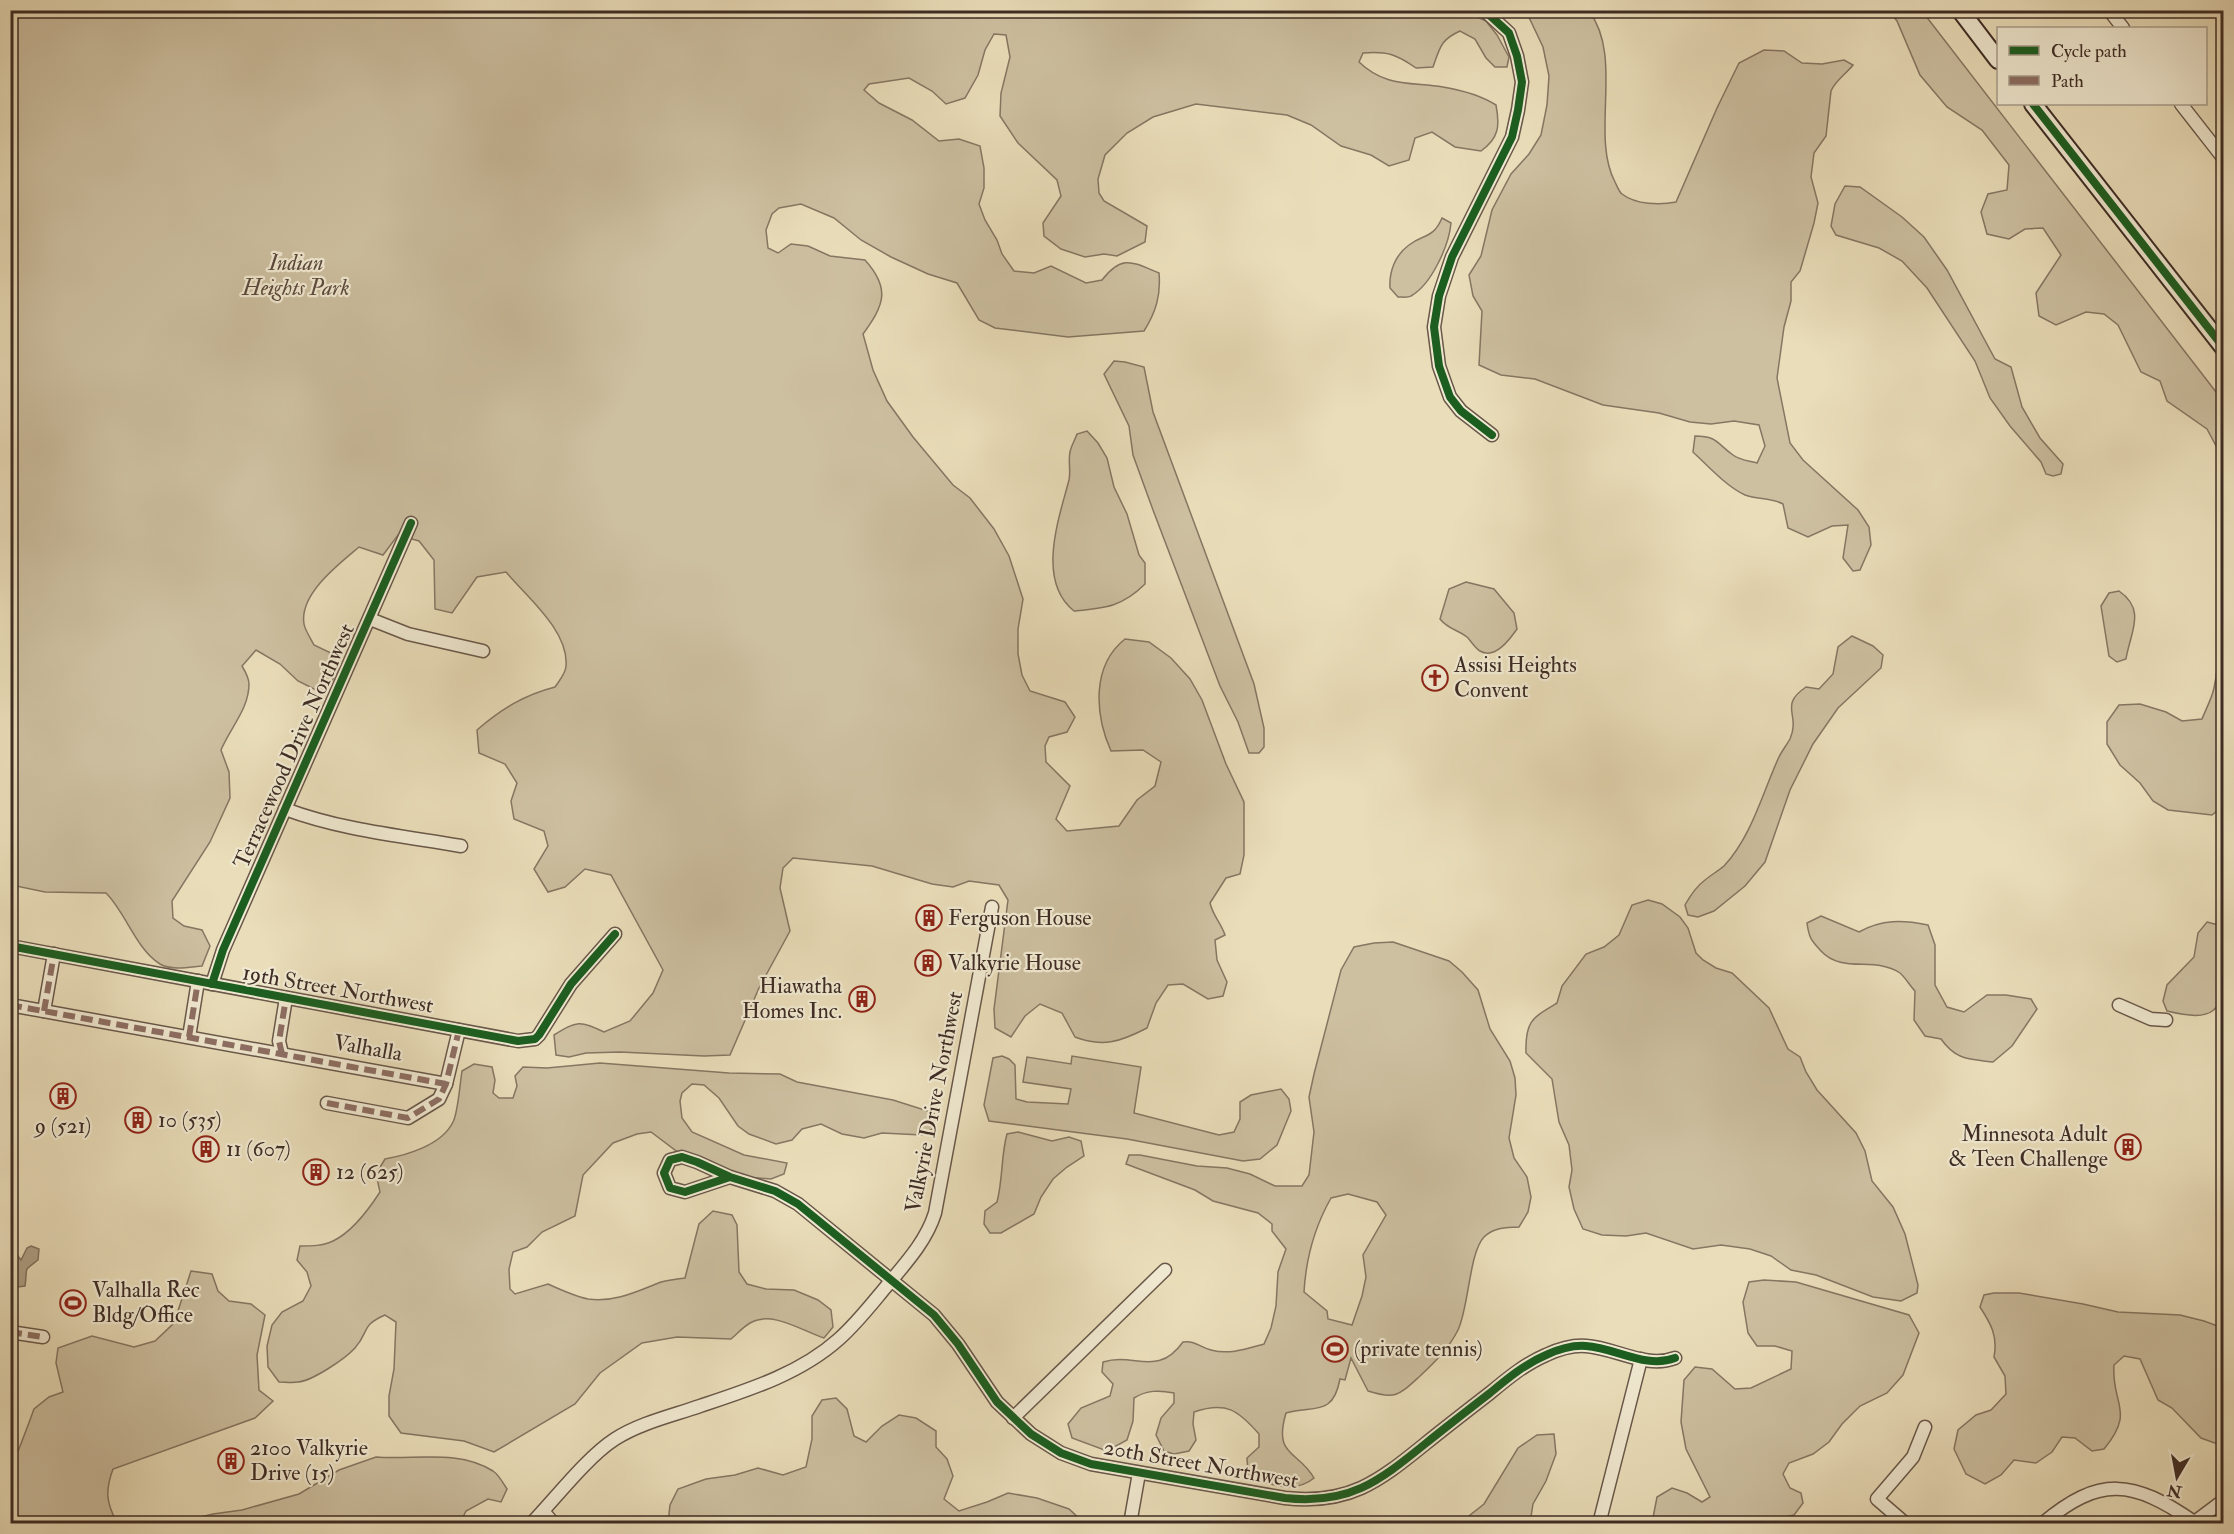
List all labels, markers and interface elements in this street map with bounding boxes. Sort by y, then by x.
legend [1997,27,2207,105]
text: Cycle path [2051,40,2127,63]
text: Path [2051,70,2084,93]
park label: Indian Heights Park [241,249,350,302]
street label: Terracewood Drive Northwest [227,619,361,873]
place label: Assisi Heights Convent [1453,651,1577,704]
church icon: Assisi Heights Convent [1420,663,1450,693]
building icon: Ferguson House [914,903,944,933]
place label: Ferguson House [948,904,1092,932]
building icon: Valkyrie House [913,948,943,978]
place label: Valkyrie House [948,949,1081,977]
street label: 19th Street Northwest [240,958,436,1020]
place label: Hiawatha Homes Inc. [742,972,843,1025]
building icon: Hiawatha Homes Inc. [847,984,877,1014]
street label: Valkyrie Drive Northwest [899,989,969,1215]
street label: Valhalla [331,1028,405,1068]
building icon: 9 (521) [48,1081,78,1111]
building icon: 10 (535) [123,1105,153,1135]
place label: 10 (535) [158,1106,221,1134]
place label: 9 (521) [33,1112,91,1140]
place label: Minnesota Adult & Teen Challenge [1949,1120,2108,1173]
building icon: Minnesota Adult & Teen Challenge [2113,1132,2143,1162]
building icon: 11 (607) [191,1134,221,1164]
place label: 11 (607) [226,1135,291,1163]
building icon: 12 (625) [301,1157,331,1187]
place label: 12 (625) [336,1158,403,1186]
place label: Valhalla Rec Bldg/Office [92,1276,200,1329]
sports icon: Valhalla Rec Bldg/Office [58,1288,88,1318]
sports icon: (private tennis) [1320,1334,1350,1364]
place label: (private tennis) [1354,1335,1483,1364]
street label: 20th Street Northwest [1102,1433,1300,1495]
place label: 2100 Valkyrie Drive (15) [250,1434,368,1487]
building icon: 2100 Valkyrie Drive (15) [216,1446,246,1476]
north arrow [2147,1447,2207,1507]
text: N [2165,1480,2184,1502]

